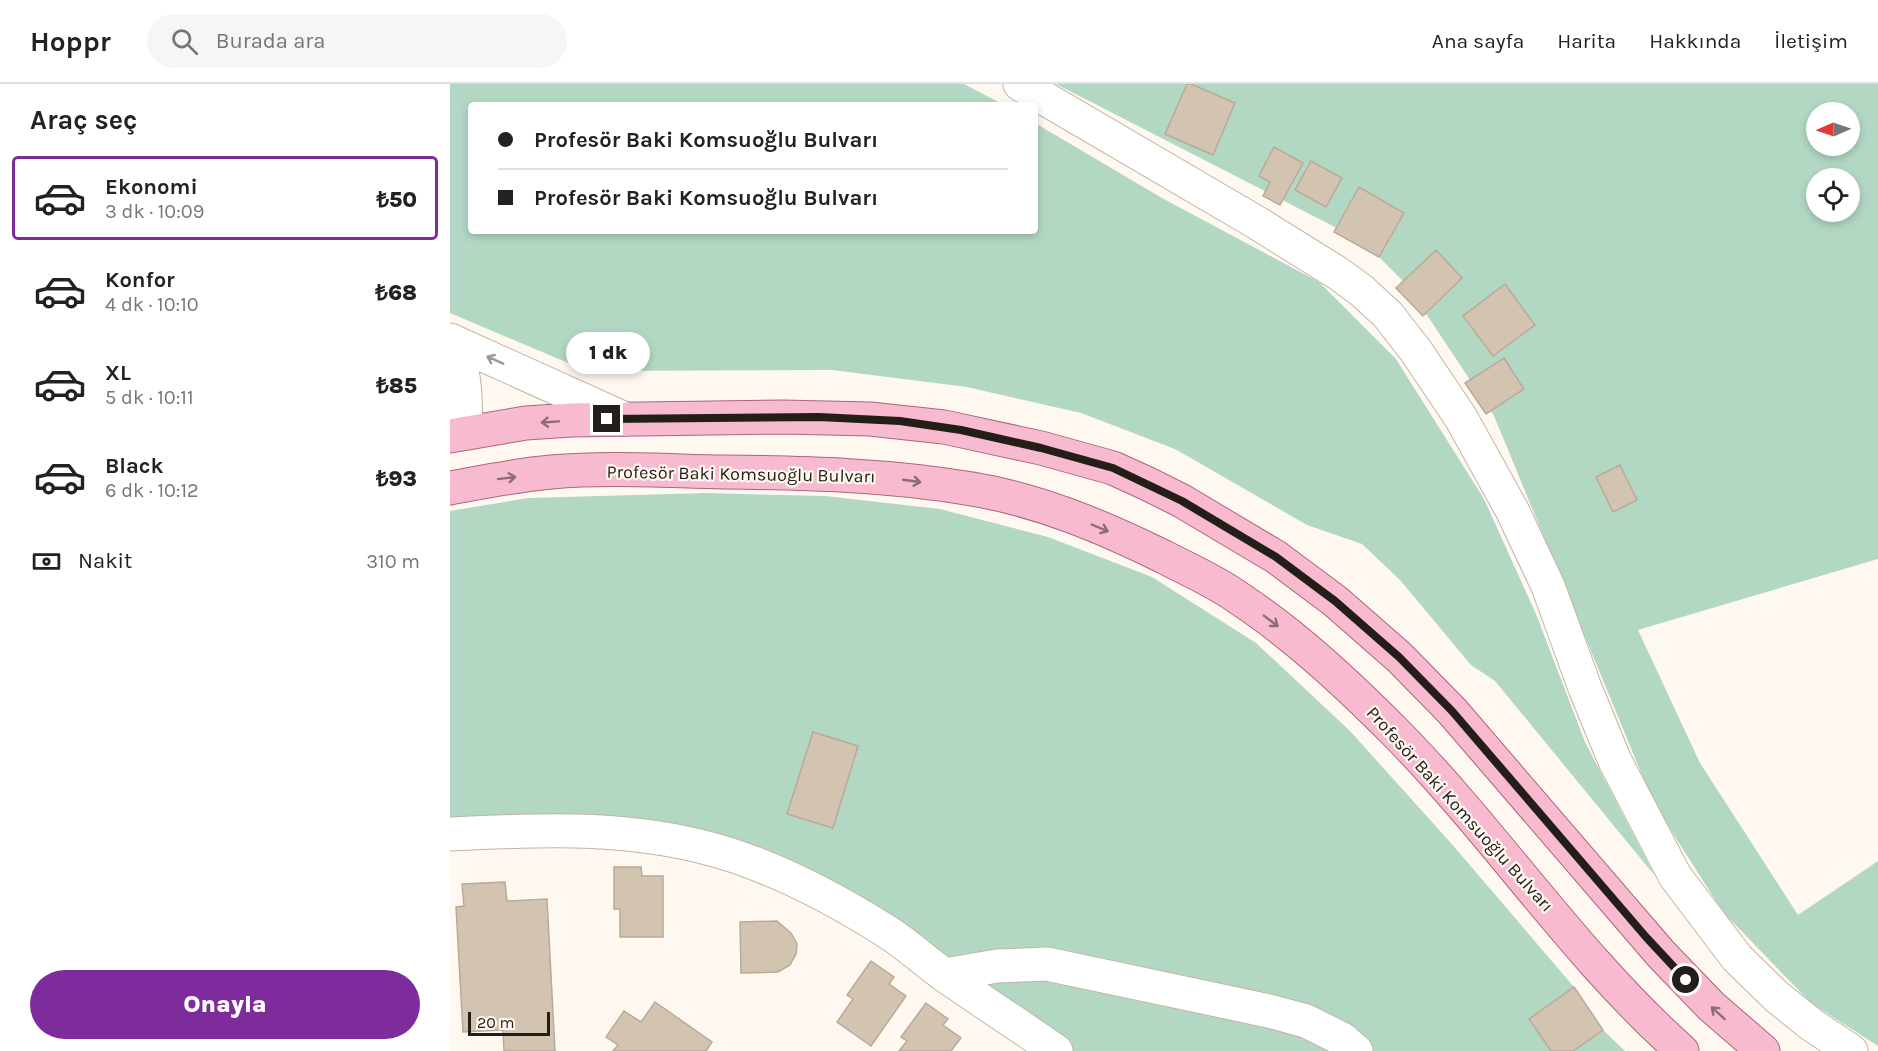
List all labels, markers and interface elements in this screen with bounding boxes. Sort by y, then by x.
search box [147,14,567,68]
text: Hoppr [30,25,111,58]
icon: search [168,25,201,58]
text: Burada ara [216,28,325,54]
text: Ana sayfa [1432,29,1524,53]
text: Harita [1557,29,1616,53]
text: Hakkında [1649,29,1741,53]
text: İletişim [1774,29,1848,53]
north arrow [1806,102,1860,156]
map controls [1806,102,1860,222]
text: Araç seç [30,104,137,136]
text: Profesör Baki Komsuoğlu Bulvarı [534,127,878,153]
button: locate [1806,168,1860,222]
icon: car [33,171,87,225]
text: Ekonomi [105,174,198,200]
text: Profesör Baki Komsuoğlu Bulvarı [534,185,878,211]
text: ₺50 [376,187,417,213]
text: 3 dk · 10:09 [105,200,204,223]
icon: car [33,264,87,318]
text: Konfor [105,267,175,293]
text: ₺68 [375,280,417,306]
text: 4 dk · 10:10 [105,293,199,316]
callout: 1 dk [565,332,649,374]
text: 1 dk [589,341,627,364]
one-way arrow [486,354,504,365]
icon: car [33,357,87,411]
text: XL [105,360,131,386]
text: ₺85 [376,373,417,399]
text: 5 dk · 10:11 [105,386,194,409]
route end [593,405,620,432]
one-way arrow [540,417,560,428]
icon: car [33,450,87,504]
text: Black [105,453,164,479]
street label: Profesör Baki Komsuoğlu Bulvarı [606,461,876,487]
text: ₺93 [376,466,417,492]
one-way arrow [497,472,517,483]
one-way arrow [901,475,921,486]
text: 6 dk · 10:12 [105,479,199,502]
one-way arrow [1091,523,1109,534]
icon: cash [30,545,63,578]
text: Nakit [78,548,132,574]
text: 310 m [366,550,420,573]
one-way arrow [1262,615,1278,627]
street label: Profesör Baki Komsuoğlu Bulvarı [1362,702,1558,916]
route start [1672,966,1699,993]
button: Onayla [30,970,420,1039]
one-way arrow [1711,1006,1726,1020]
scale bar [468,1009,550,1036]
text: 20 m [477,1013,515,1032]

